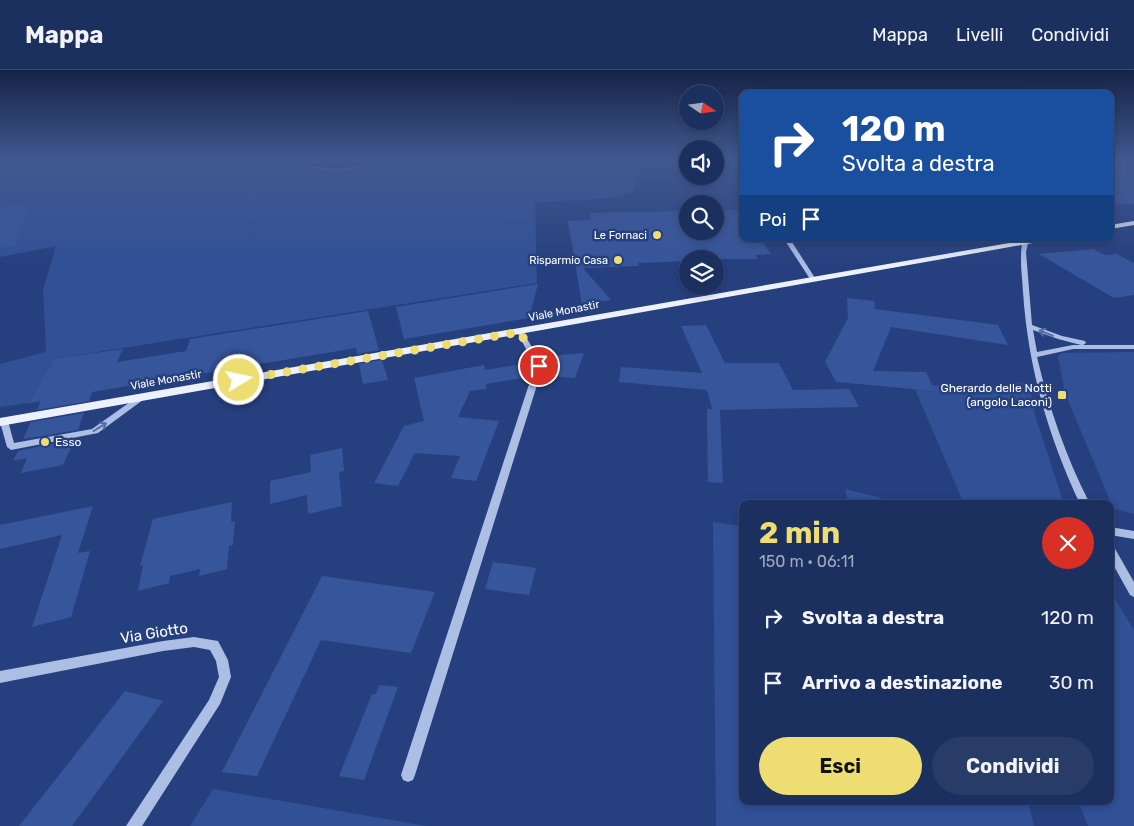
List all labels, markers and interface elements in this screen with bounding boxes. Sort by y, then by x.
text: Mappa [25,21,103,49]
text: Mappa [872,24,928,46]
text: Livelli [956,24,1003,46]
text: Condividi [1031,24,1109,46]
north arrow [679,85,724,130]
map controls [679,85,724,295]
text: 120 m [842,108,945,150]
icon: right [759,110,824,175]
button: sound [679,140,724,185]
text: Svolta a destra [842,150,995,177]
button: search [679,195,724,240]
icon: arrive [797,205,825,233]
text: Poi [759,208,787,231]
place label: Le Fornaci [594,229,647,242]
marker: Le Fornaci [651,229,663,241]
button: layers [679,250,724,295]
place label: Risparmio Casa [529,254,608,267]
marker: Risparmio Casa [612,254,624,266]
street label: Viale Monastir [527,298,601,324]
one-way arrow [1039,328,1054,337]
pin [518,345,560,387]
icon: arrive [525,352,553,380]
position arrow [212,353,264,405]
street label: Viale Monastir [129,367,203,393]
place label: Gherardo delle Notti (angolo Laconi) [941,381,1052,409]
marker: Gherardo delle Notti (angolo Laconi) [1056,389,1068,401]
one-way arrow [93,421,107,431]
place label: Esso [55,435,82,449]
marker: Esso [39,436,51,448]
text: 2 min [759,515,840,551]
button: close [1042,517,1094,569]
text: 150 m · 06:11 [759,552,854,571]
icon: right [759,604,787,632]
text: Svolta a destra [802,606,944,629]
text: 120 m [1041,606,1094,629]
street label: Via Giotto [119,619,189,647]
icon: arrive [759,669,787,697]
text: Arrivo a destinazione [802,671,1003,694]
text: 30 m [1049,671,1094,694]
button: Esci [759,737,922,795]
button: Condividi [932,737,1094,795]

